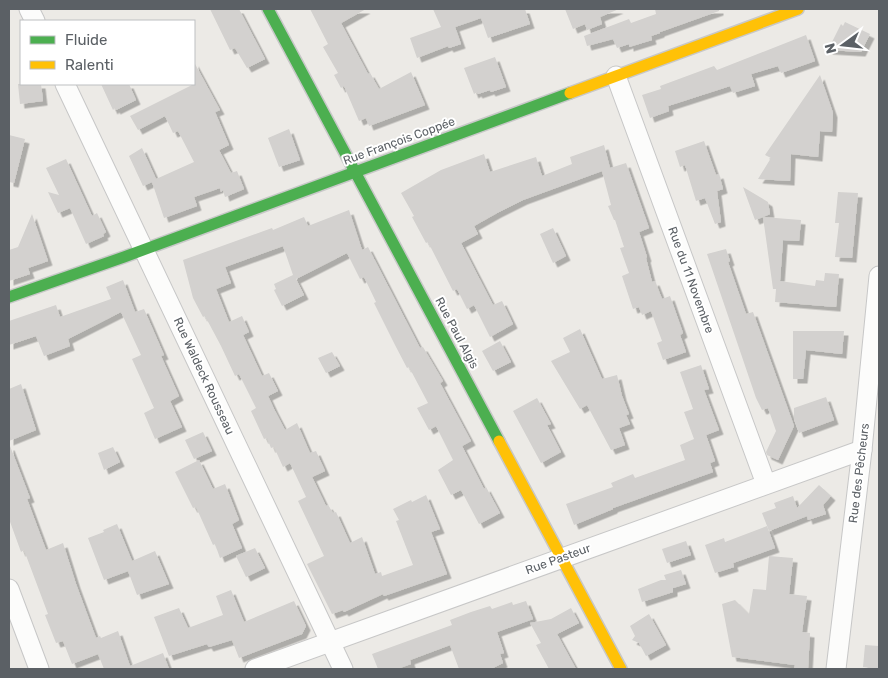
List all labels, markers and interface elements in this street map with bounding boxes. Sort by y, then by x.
legend [20,20,195,85]
north arrow [818,20,868,70]
text: Fluide [65,31,107,49]
text: N [821,41,840,55]
text: Ralenti [65,56,114,74]
street label: Rue François Coppée [341,114,457,168]
street label: Rue du 11 Novembre [665,225,717,335]
street label: Rue Paul Algis [432,295,482,371]
street label: Rue Waldeck Rousseau [171,315,237,437]
street label: Rue des Pêcheurs [846,422,872,524]
street label: Rue Pasteur [524,541,593,577]

